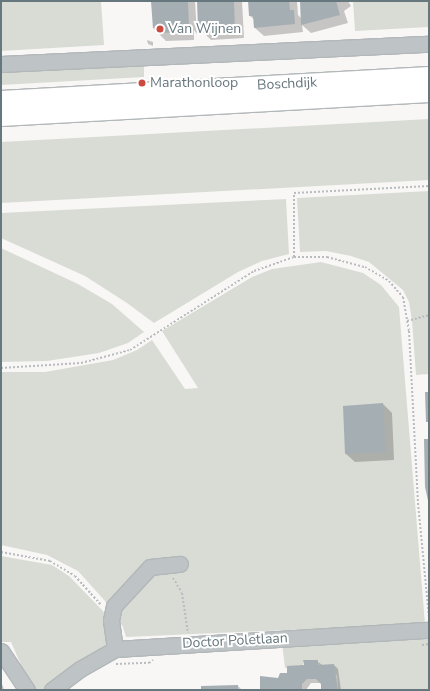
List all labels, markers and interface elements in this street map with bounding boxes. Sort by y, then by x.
place label: Van Wijnen [168,21,241,37]
marker: Van Wijnen [155,24,165,34]
street label: Boschdijk [257,74,317,94]
place label: Marathonloop [150,75,238,91]
marker: Marathonloop [137,78,147,88]
street label: Doctor Poletlaan [182,630,288,652]

